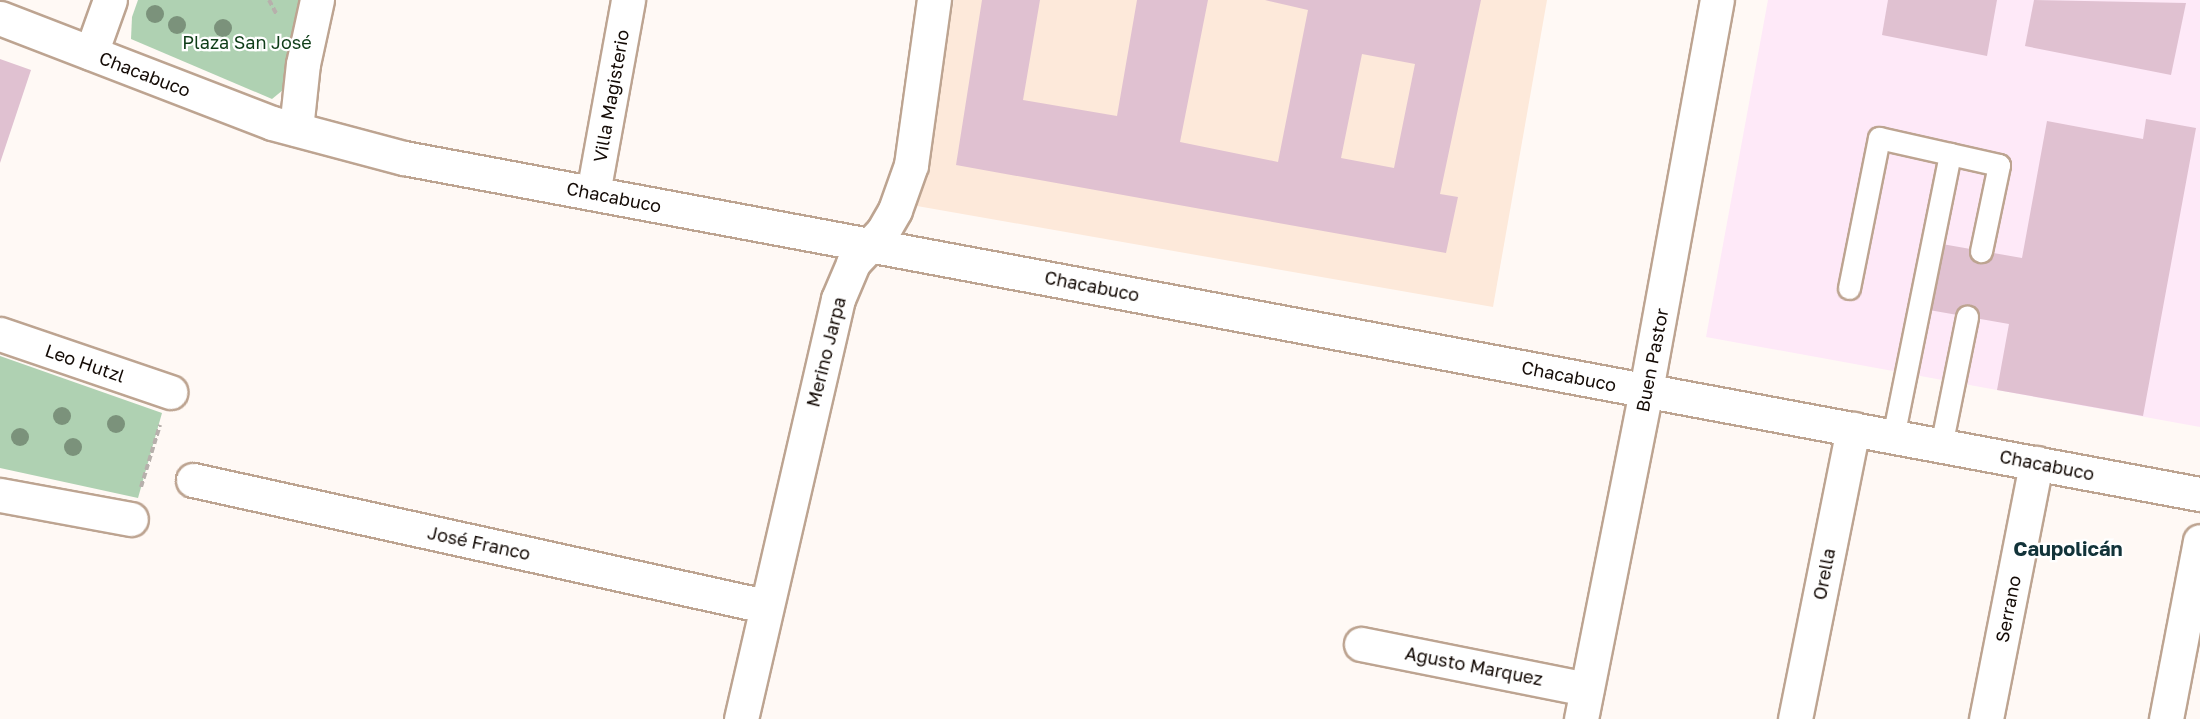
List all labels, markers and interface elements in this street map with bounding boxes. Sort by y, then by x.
street label: Villa Magisterio [589,28,633,164]
park label: Plaza San José [182,31,312,53]
street label: Chacabuco [96,47,194,101]
street label: Chacabuco [565,177,663,217]
street label: Chacabuco [1043,266,1141,306]
street label: Merino Jarpa [802,295,850,409]
street label: Buen Pastor [1631,306,1673,414]
street label: Leo Hutzl [42,339,128,387]
street label: Chacabuco [1520,356,1618,396]
street label: Chacabuco [1998,445,2096,485]
street label: José Franco [426,522,532,564]
district label: Caupolicán [2013,536,2123,560]
street label: Orella [1808,546,1840,602]
street label: Serrano [1991,574,2025,644]
street label: Agusto Marquez [1403,642,1545,690]

